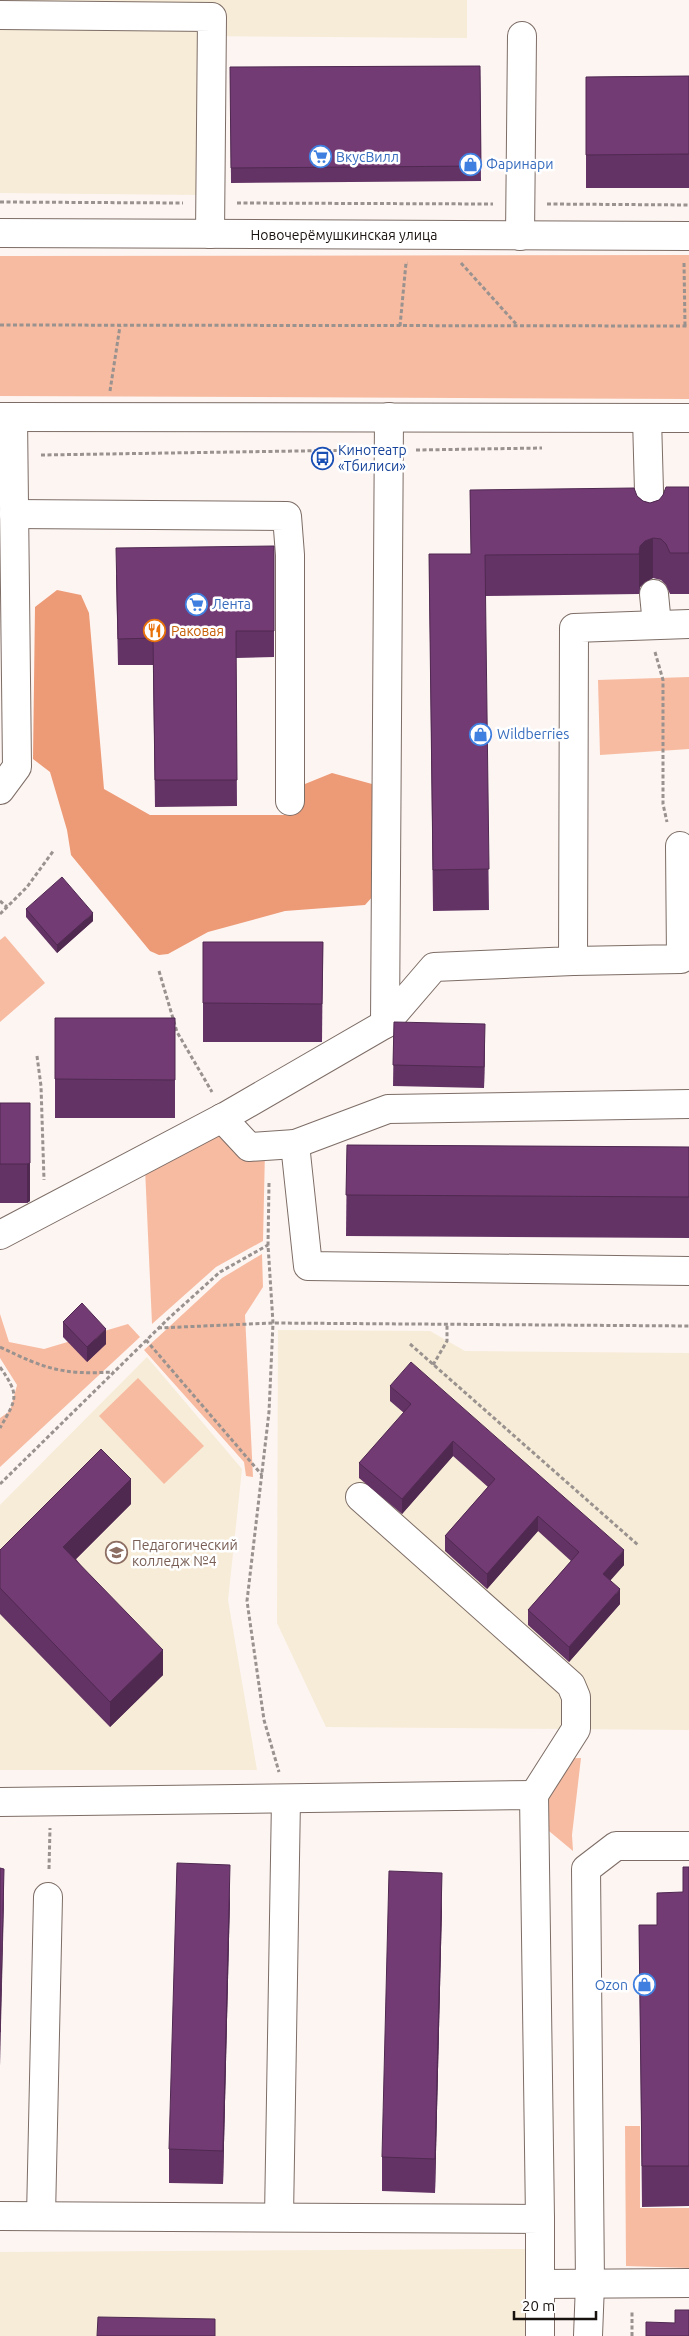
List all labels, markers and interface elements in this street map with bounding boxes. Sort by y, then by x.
supermarket icon: ВкусВилл [308,145,332,169]
place label: ВкусВилл [336,149,399,165]
shop icon: Фаринари [458,152,482,176]
place label: Фаринари [486,156,553,172]
street label: Новочерёмушкинская улица [251,227,437,243]
place label: Кинотеатр «Тбилиси» [338,442,407,474]
bus stop icon: Кинотеатр «Тбилиси» [310,446,334,470]
supermarket icon: Лента [184,592,208,616]
place label: Лента [212,596,251,612]
restaurant icon: Раковая [143,619,167,643]
place label: Раковая [171,623,224,639]
shop icon: Wildberries [469,722,493,746]
place label: Wildberries [497,726,569,742]
place label: Педагогический колледж №4 [132,1537,238,1569]
school or university icon: Педагогический колледж №4 [104,1541,128,1565]
shop icon: Ozon [632,1973,656,1997]
place label: Ozon [595,1977,628,1993]
scale bar [514,2288,596,2320]
text: 20 m [522,2297,555,2314]

